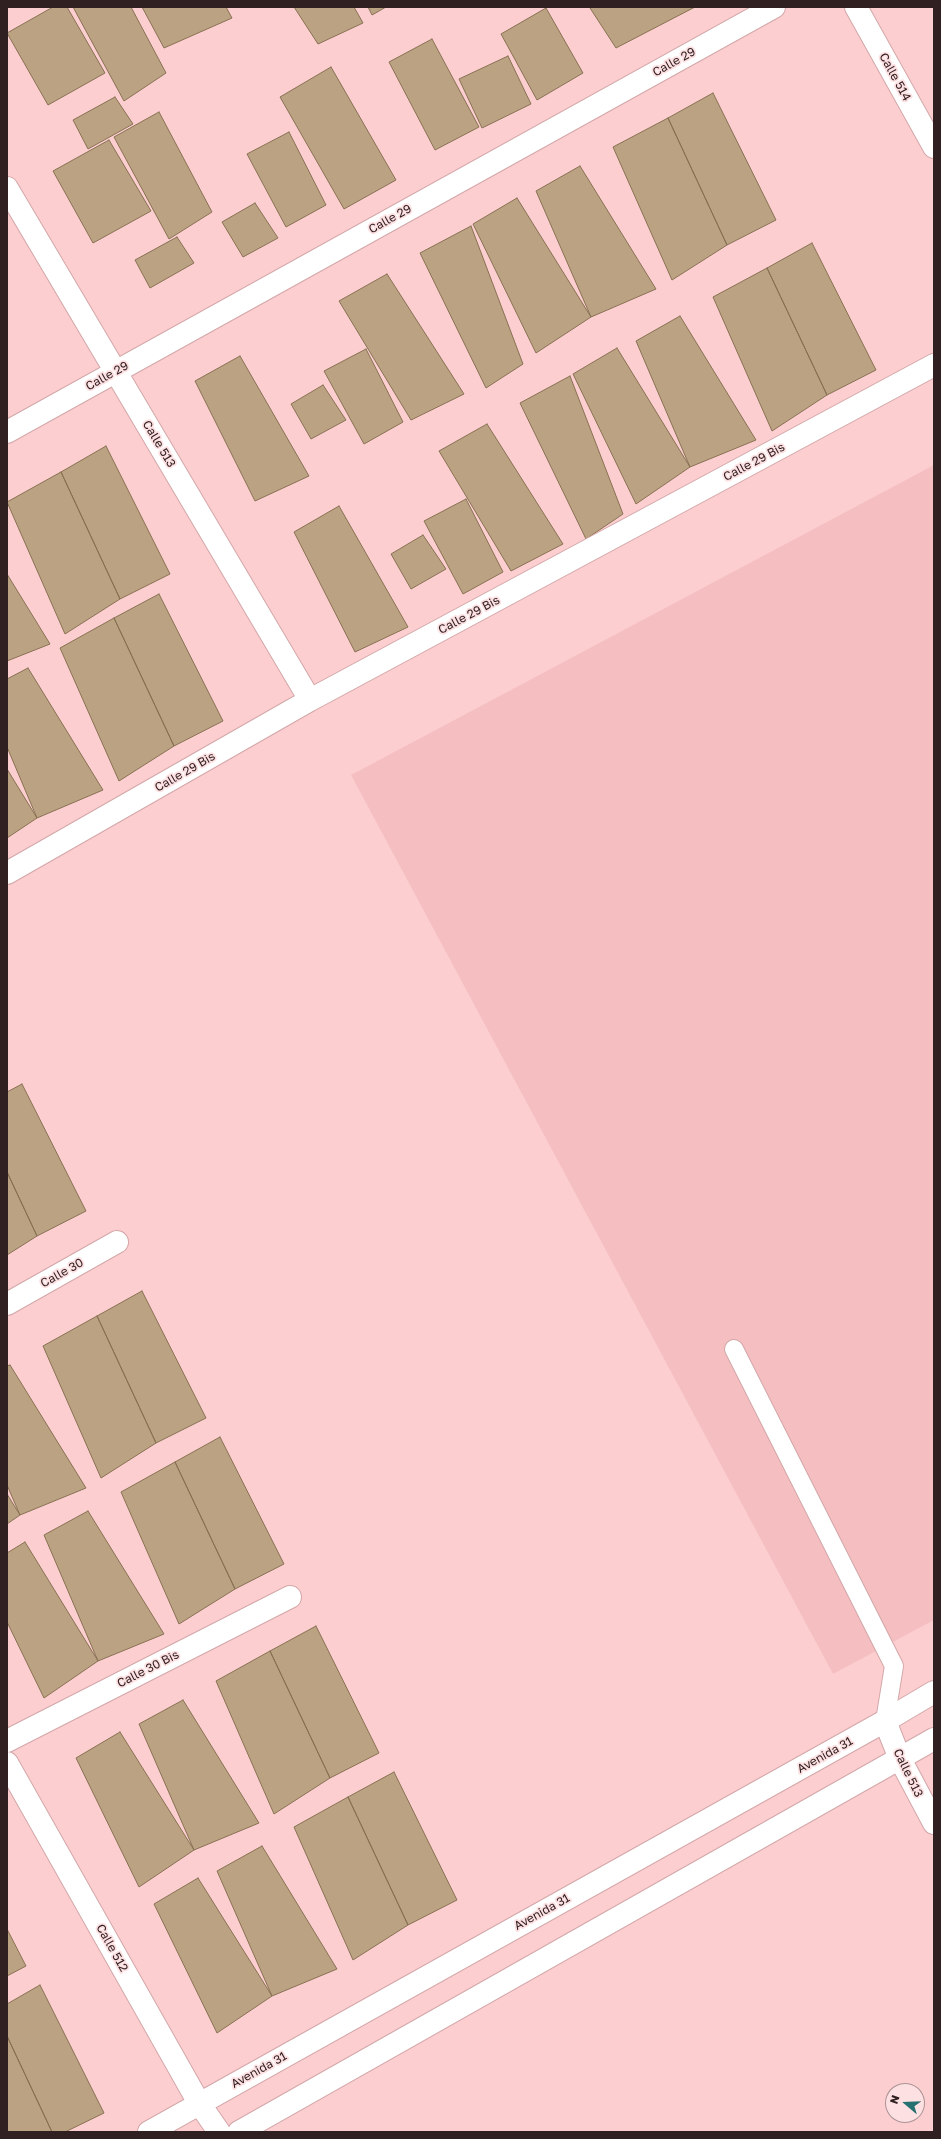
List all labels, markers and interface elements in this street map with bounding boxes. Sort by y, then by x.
street label: Calle 29 [650,44,698,80]
street label: Calle 514 [876,51,914,103]
street label: Calle 29 [366,201,414,237]
street label: Calle 29 [83,358,131,394]
street label: Calle 513 [139,418,179,470]
street label: Calle 29 Bis [721,440,787,484]
street label: Calle 29 Bis [436,593,502,637]
street label: Calle 29 Bis [152,749,218,795]
street label: Calle 30 [38,1255,86,1291]
street label: Calle 30 Bis [115,1647,181,1691]
street label: Avenida 31 [795,1734,855,1776]
street label: Calle 513 [890,1746,926,1800]
street label: Avenida 31 [512,1891,572,1933]
street label: Calle 512 [93,1922,131,1974]
street label: Avenida 31 [229,2049,289,2091]
north arrow [885,2083,925,2123]
text: N [887,2093,902,2105]

